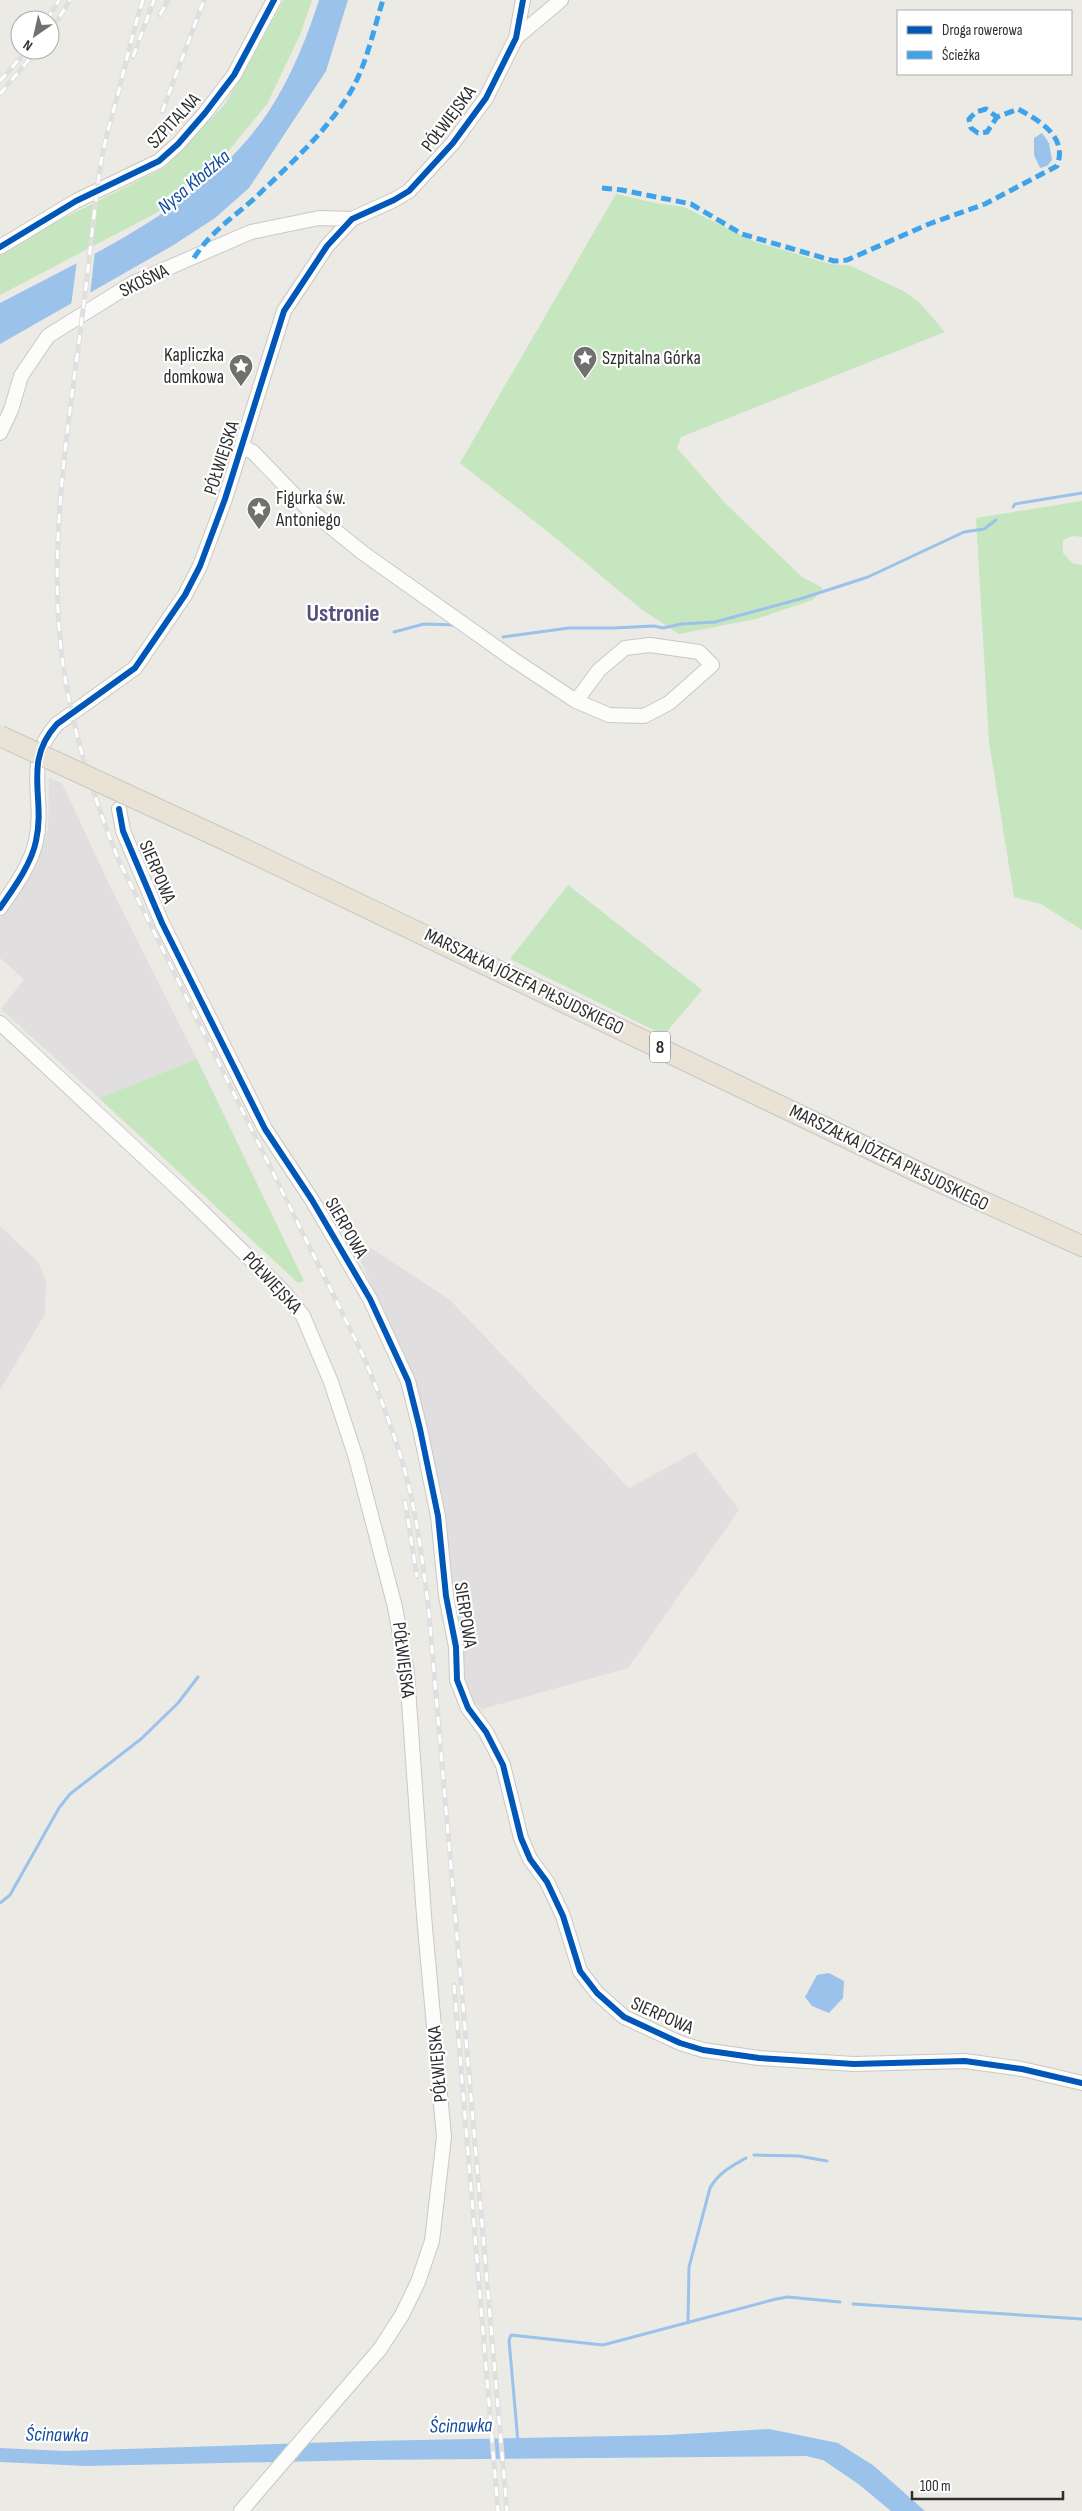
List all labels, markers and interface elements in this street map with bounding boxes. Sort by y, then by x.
north arrow [10,10,60,60]
legend [897,10,1072,75]
text: Droga rowerowa [942,21,1023,40]
text: N [20,36,36,55]
text: Ścieżka [942,46,980,65]
street label: PÓŁWIEJSKA [417,81,482,156]
street label: SZPITALNA [142,88,206,154]
water label: Nysa Kłodzka [153,145,235,219]
street label: SKOŚNA [116,259,173,303]
place label: Kapliczka domkowa [164,344,224,389]
place icon: Szpitalna Górka [572,345,598,379]
place label: Szpitalna Górka [602,347,701,370]
place icon: Kapliczka domkowa [228,353,254,387]
street label: PÓŁWIEJSKA [199,417,245,498]
place label: Figurka św. Antoniego [275,487,346,532]
place icon: Figurka św. Antoniego [246,496,272,530]
district label: Ustronie [306,599,380,628]
street label: SIERPOWA [134,837,181,908]
street label: MARSZAŁKA JÓZEFA PIŁSUDSKIEGO [421,924,627,1040]
road number: 8 [650,1032,670,1062]
street label: MARSZAŁKA JÓZEFA PIŁSUDSKIEGO [786,1100,992,1216]
street label: SIERPOWA [320,1194,373,1263]
street label: PÓŁWIEJSKA [237,1247,307,1319]
street label: SIERPOWA [448,1581,482,1650]
street label: PÓŁWIEJSKA [387,1621,419,1700]
street label: SIERPOWA [627,1992,698,2040]
street label: PÓŁWIEJSKA [423,2024,453,2103]
water label: Ścinawka [429,2413,493,2439]
water label: Ścinawka [25,2422,89,2448]
scale bar [912,2468,1063,2500]
text: 100 m [920,2477,951,2496]

